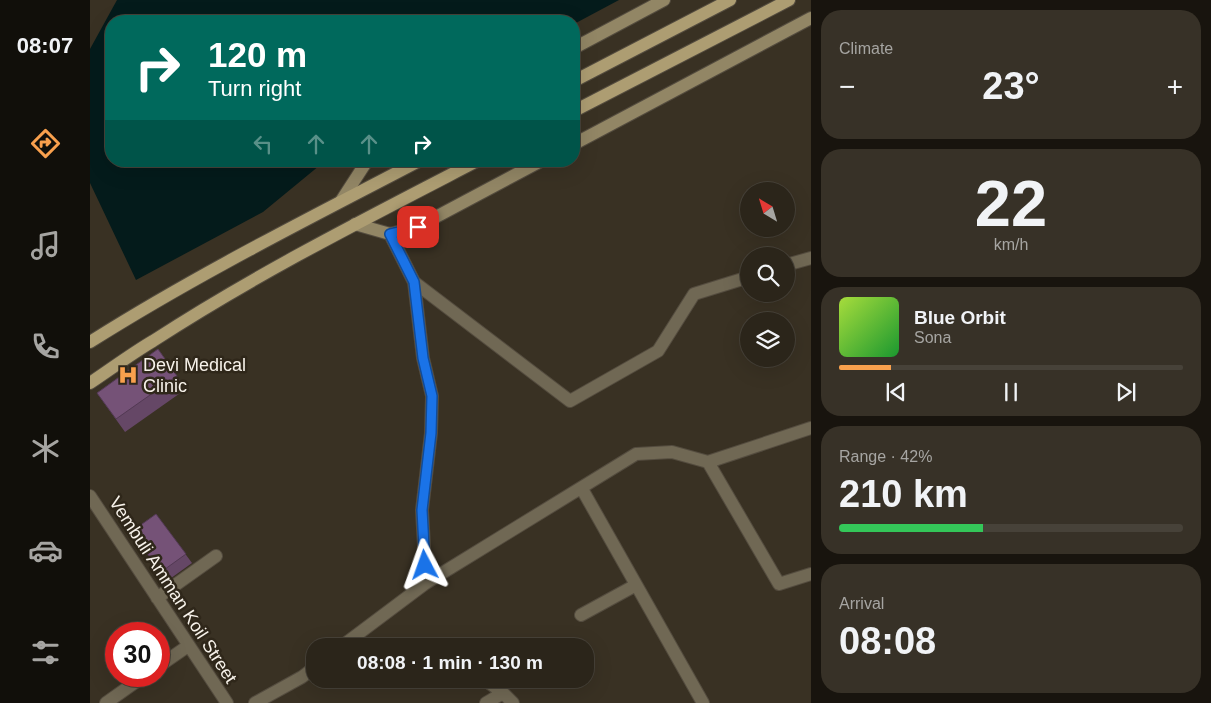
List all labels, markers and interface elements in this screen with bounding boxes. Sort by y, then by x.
text: 08:07 [17,33,73,58]
icon: right [125,35,190,100]
text: 120 m [208,35,307,74]
text: Climate [839,40,893,57]
text: 23° [982,65,1040,107]
text: − [839,71,855,102]
text: + [1167,71,1183,102]
text: Turn right [208,76,301,101]
icon: directions [28,126,63,161]
icon: left [249,130,277,158]
icon: ahead [302,130,330,158]
icon: ahead [355,130,383,158]
icon: right [408,130,436,158]
text: 22 [975,167,1047,240]
north arrow [740,182,795,238]
map controls [740,182,795,367]
pin [397,206,439,248]
icon: arrive [404,213,432,241]
icon: music [28,228,63,263]
text: km/h [994,236,1028,253]
button: search [740,247,795,302]
text: Blue Orbit [914,307,1006,328]
button: layers [740,312,795,367]
icon: phone [28,329,63,364]
text: Sona [914,329,951,346]
place label: Devi Medical Clinic [143,355,246,396]
hospital icon: Devi Medical Clinic [117,364,139,386]
icon: previous [882,378,910,406]
icon: pause [997,378,1025,406]
icon: next [1112,378,1140,406]
icon: climate [28,431,63,466]
text: Range · 42% [839,448,932,465]
text: 210 km [839,473,968,515]
street label: Vembuli Amman Koil Street [105,493,241,687]
icon: car [28,533,63,568]
position arrow [398,538,450,590]
text: Arrival [839,595,884,612]
text: 08:08 [839,620,936,662]
speed limit sign: 30 [105,622,170,687]
icon: filters [28,635,63,670]
text: 08:08 · 1 min · 130 m [357,652,543,673]

